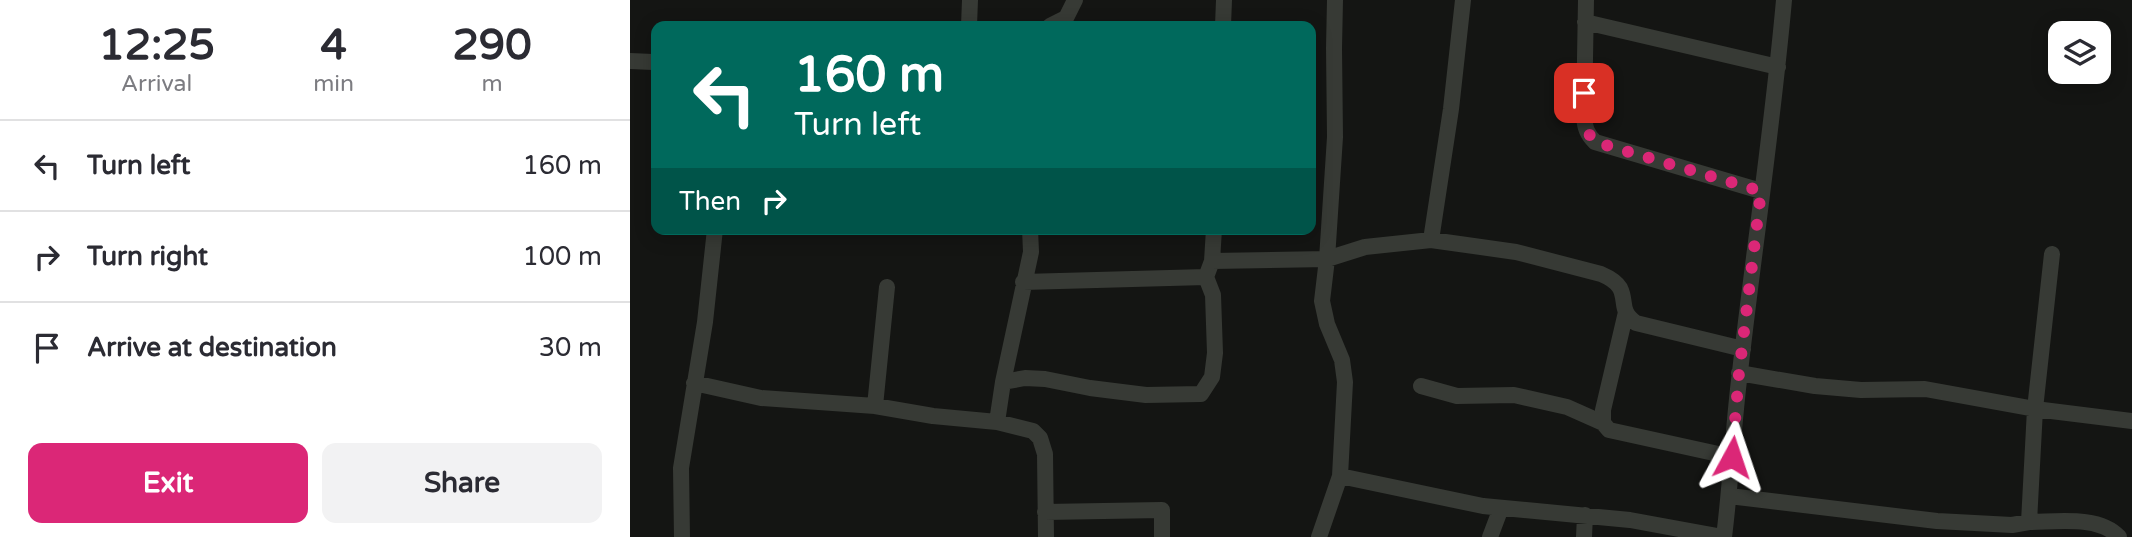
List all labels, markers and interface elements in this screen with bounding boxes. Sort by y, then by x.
text: 12:25 [98,20,215,71]
text: 4 [320,20,347,71]
text: 290 [452,20,532,71]
map controls [2048,21,2111,84]
button: layers [2048,21,2111,84]
text: 160 m [794,46,944,105]
icon: left [679,49,770,140]
pin [1554,63,1614,123]
text: Arrival [121,70,192,98]
text: min [313,70,354,98]
text: m [481,70,503,98]
icon: arrive [1565,74,1603,112]
text: Turn left [794,106,921,144]
icon: left [28,147,66,185]
text: Turn left [87,150,190,181]
text: 160 m [522,150,602,181]
icon: right [755,182,793,220]
text: Then [679,186,741,217]
icon: right [28,238,66,276]
text: Turn right [87,241,208,272]
text: 100 m [522,241,602,272]
icon: arrive [28,329,66,367]
text: Arrive at destination [87,332,337,363]
text: 30 m [539,332,602,363]
position arrow [1695,420,1769,494]
button: Exit [28,443,308,523]
button: Share [322,443,602,523]

